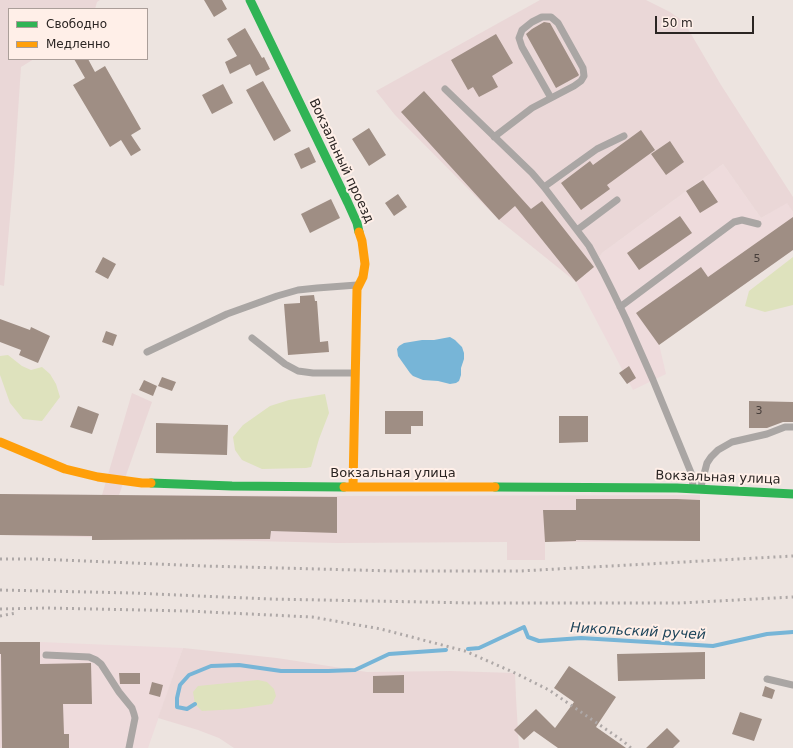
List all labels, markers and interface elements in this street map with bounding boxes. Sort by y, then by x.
legend [8,8,148,60]
scale bar [657,8,756,34]
text: 50 m [662,16,693,30]
text: Свободно [46,17,107,31]
text: Медленно [46,37,110,51]
street label: Вокзальный проезд [305,96,377,226]
house number: 5 [754,252,760,266]
house number: 3 [756,404,762,418]
street label: Вокзальная улица [330,466,456,482]
street label: Вокзальная улица [655,468,781,488]
water label: Никольский ручей [570,620,706,644]

